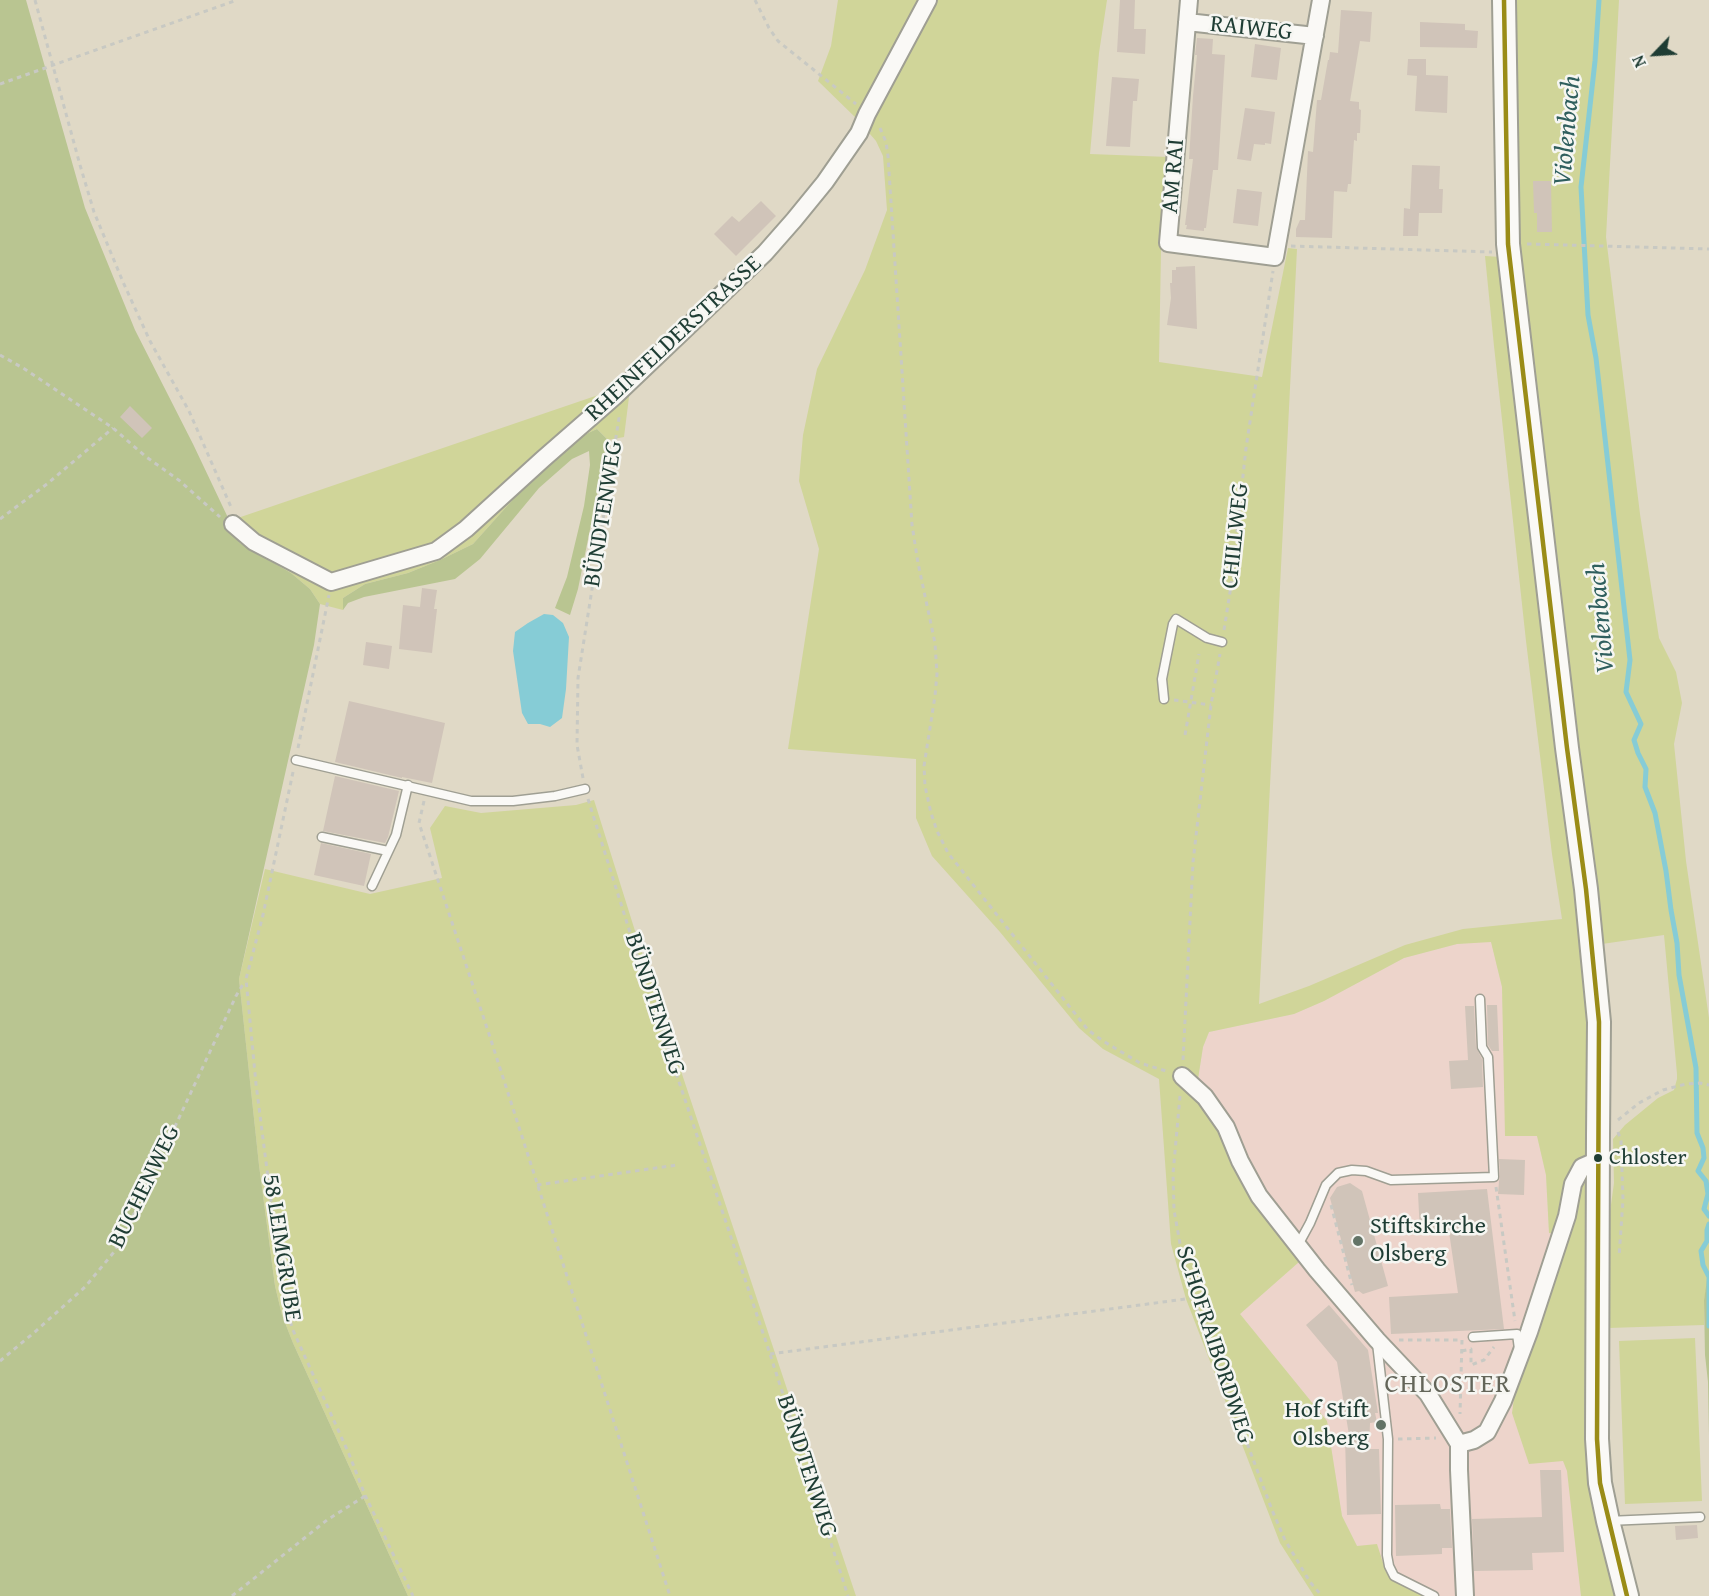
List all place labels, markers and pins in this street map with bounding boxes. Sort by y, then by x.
place label: Chloster [1609,1145,1687,1171]
marker: Chloster [1592,1152,1604,1164]
place label: Stiftskirche Olsberg [1370,1213,1486,1269]
marker: Stiftskirche Olsberg [1351,1234,1365,1248]
place label: Hof Stift Olsberg [1285,1397,1369,1453]
marker: Hof Stift Olsberg [1374,1418,1388,1432]

